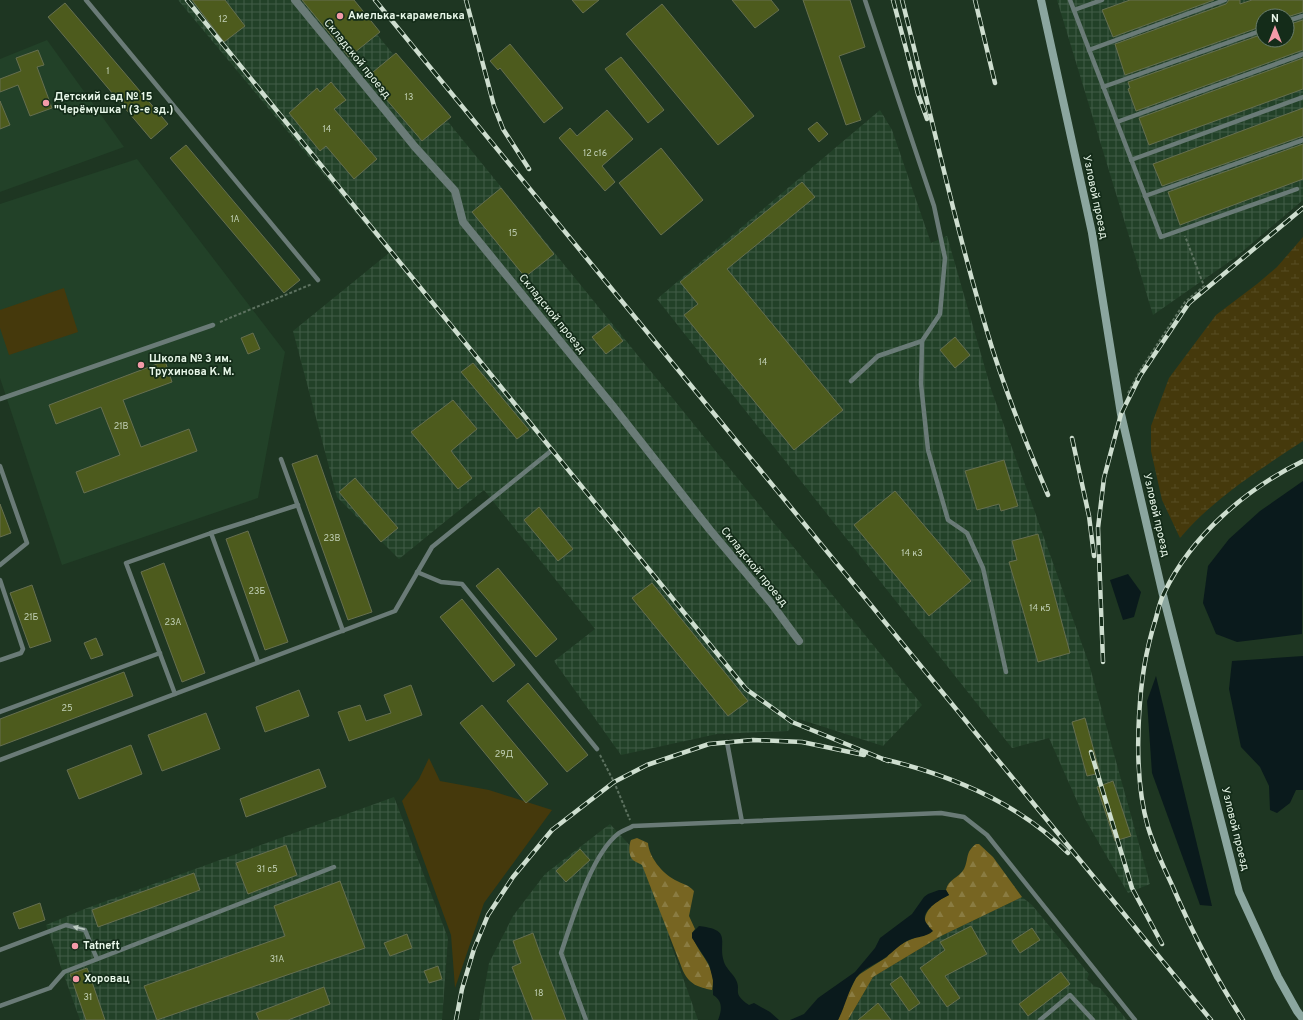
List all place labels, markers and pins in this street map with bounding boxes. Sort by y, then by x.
place label: Амелька-карамелька [348,9,465,23]
marker: Амелька-карамелька [335,11,345,21]
place label: Детский сад № 15 "Черёмушка" (3-е зд.) [54,90,173,117]
marker: Детский сад № 15 "Черёмушка" (3-е зд.) [41,98,51,108]
place label: Школа № 3 им. Трухинова К. М. [149,352,235,379]
marker: Школа № 3 им. Трухинова К. М. [136,360,146,370]
place label: Tatneft [83,939,120,953]
marker: Tatneft [70,941,80,951]
place label: Хоровац [84,972,130,986]
marker: Хоровац [71,974,81,984]

